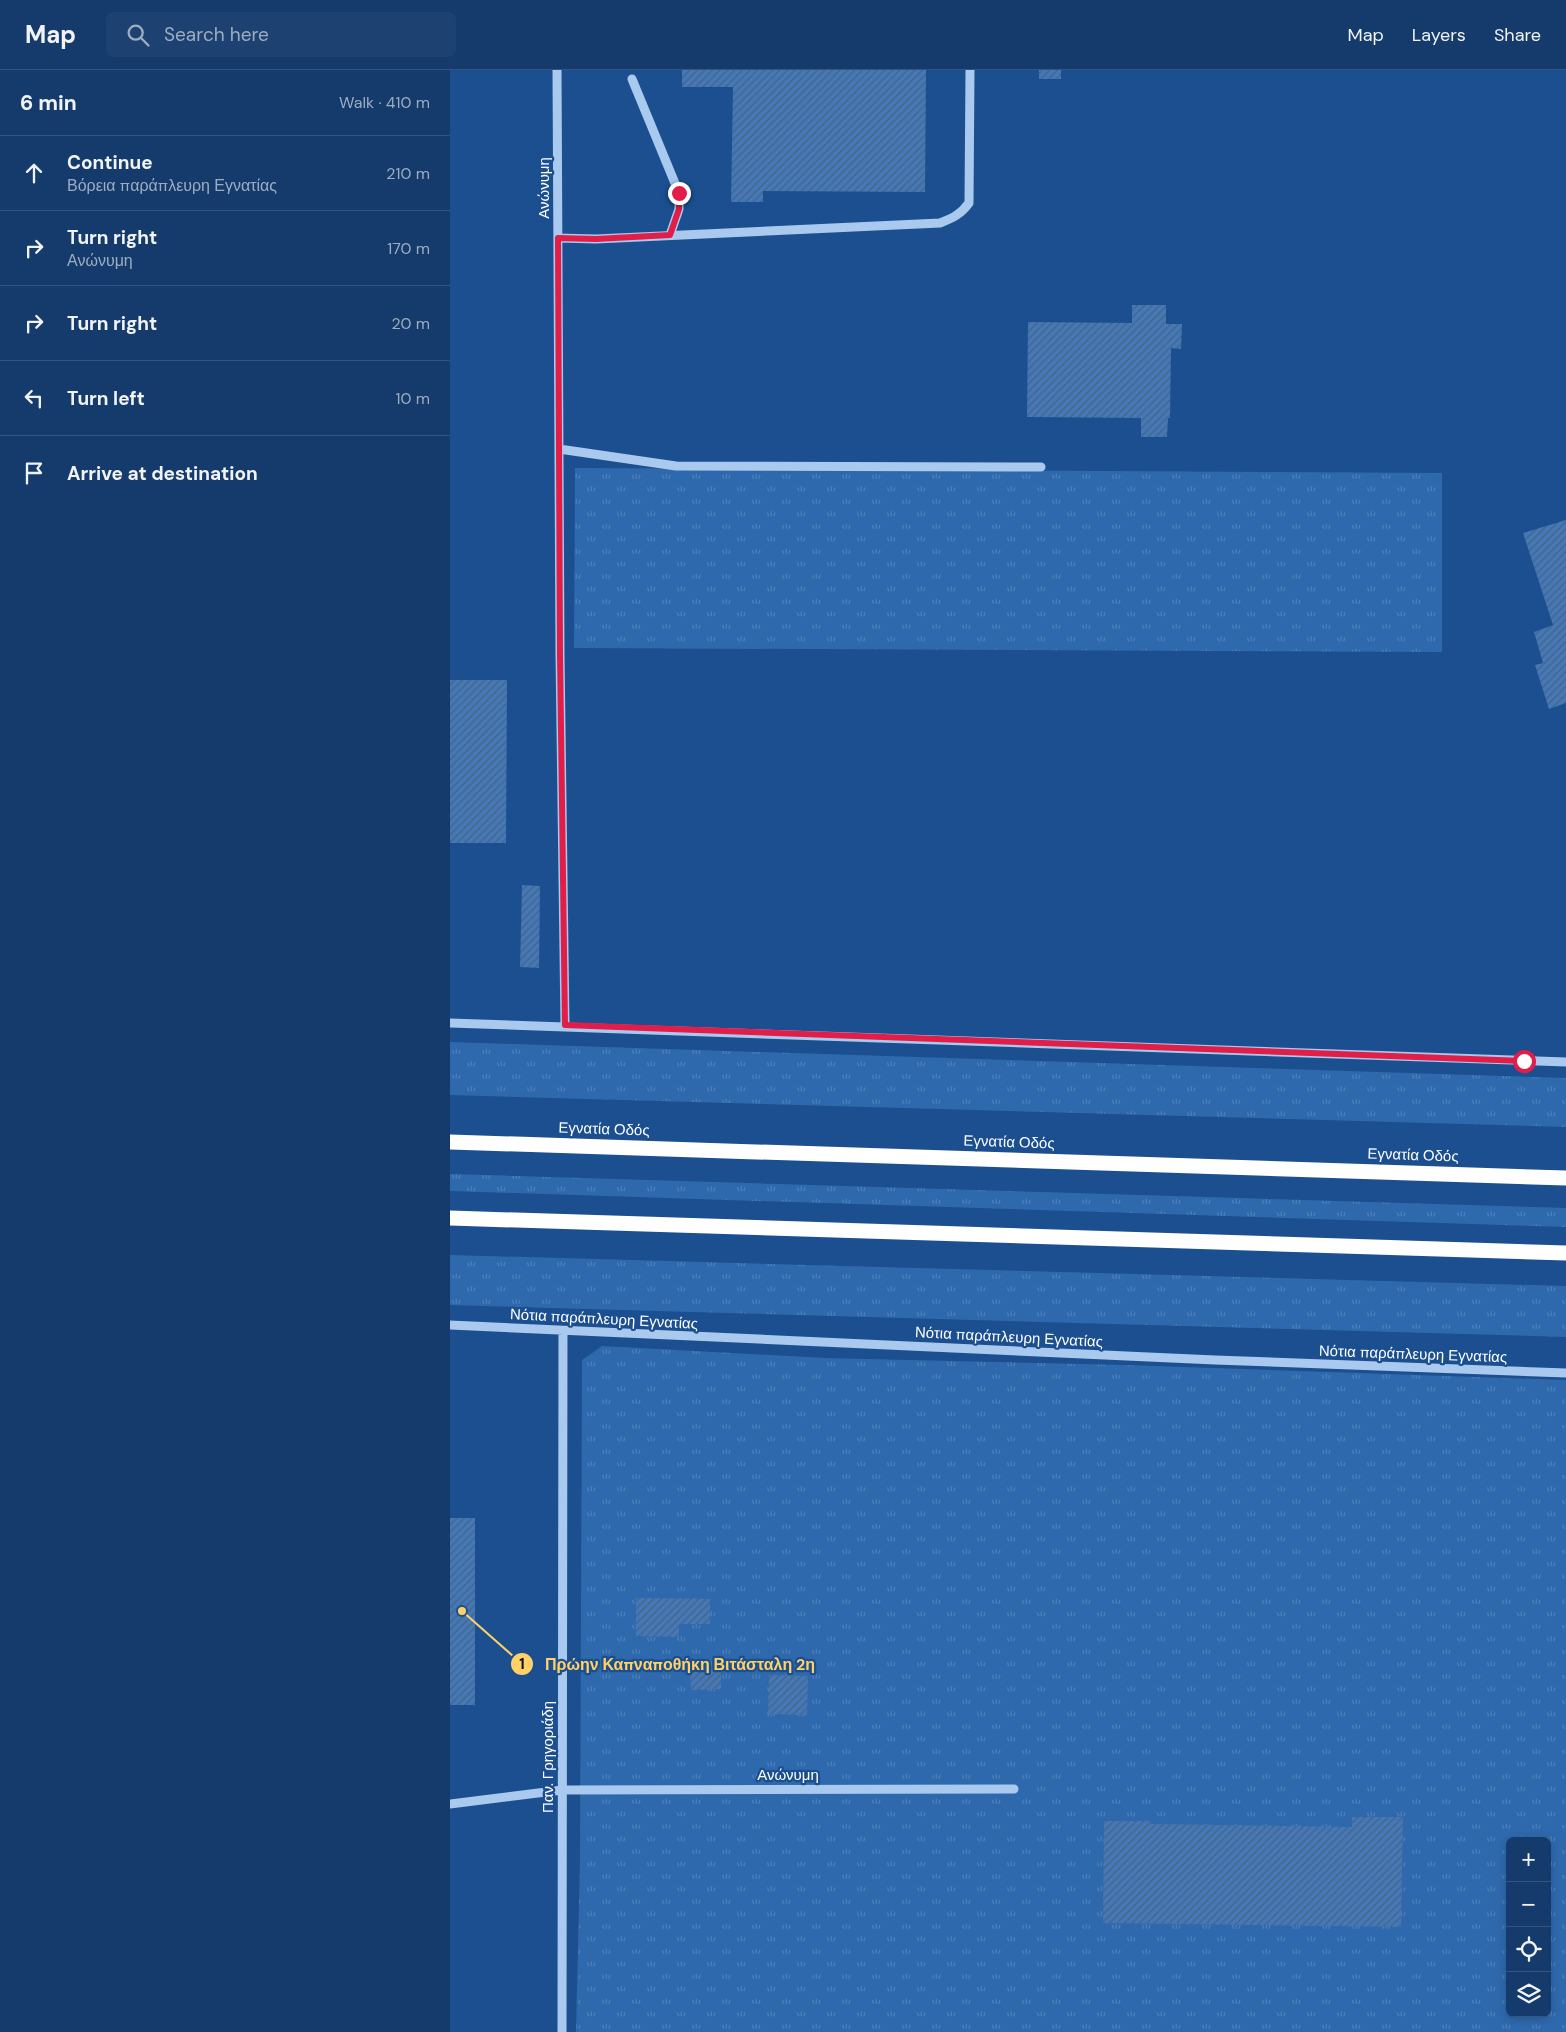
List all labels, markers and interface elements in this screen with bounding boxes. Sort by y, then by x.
search box [106,12,456,57]
text: Map [25,19,76,50]
icon: search [124,21,152,49]
text: Search here [164,22,269,47]
text: Map [1348,23,1384,47]
text: Layers [1412,23,1466,47]
text: Share [1494,23,1541,47]
text: 6 min [20,89,77,117]
text: Walk · 410 m [339,92,430,113]
text: Continue [67,150,153,175]
street label: Ανώνυμη [534,157,554,219]
icon: ahead [20,159,48,187]
text: 210 m [386,163,430,184]
text: Βόρεια παράπλευρη Εγνατίας [67,175,277,196]
route end [668,182,691,205]
text: Turn right [67,225,157,250]
icon: right [20,234,48,262]
text: 170 m [387,238,430,259]
text: Ανώνυμη [67,250,133,271]
icon: right [20,309,48,337]
text: Turn right [67,311,157,336]
text: 20 m [391,313,430,334]
icon: left [20,384,48,412]
text: Turn left [67,386,145,411]
text: 10 m [396,388,430,409]
icon: arrive [20,459,48,487]
text: Arrive at destination [67,461,258,486]
route start [1513,1050,1536,1073]
street label: Εγνατία Οδός [558,1117,650,1141]
street label: Εγνατία Οδός [963,1130,1055,1154]
street label: Εγνατία Οδός [1367,1143,1459,1167]
street label: Νότια παράπλευρη Εγνατίας [509,1304,699,1334]
street label: Νότια παράπλευρη Εγνατίας [914,1322,1104,1352]
street label: Νότια παράπλευρη Εγνατίας [1319,1341,1507,1367]
callout: Πρώην Καπναποθήκη Βιτάσταλη 2η [510,1649,825,1680]
text: 1 [519,1654,525,1674]
text: Πρώην Καπναποθήκη Βιτάσταλη 2η [545,1654,815,1675]
street label: Παν. Γρηγοριάδη [538,1701,558,1813]
street label: Ανώνυμη [757,1765,819,1785]
map controls [1506,1837,1551,2017]
button: + [1506,1837,1551,1882]
button: − [1506,1882,1551,1927]
button: locate [1506,1927,1551,1972]
button: layers [1506,1972,1551,2017]

